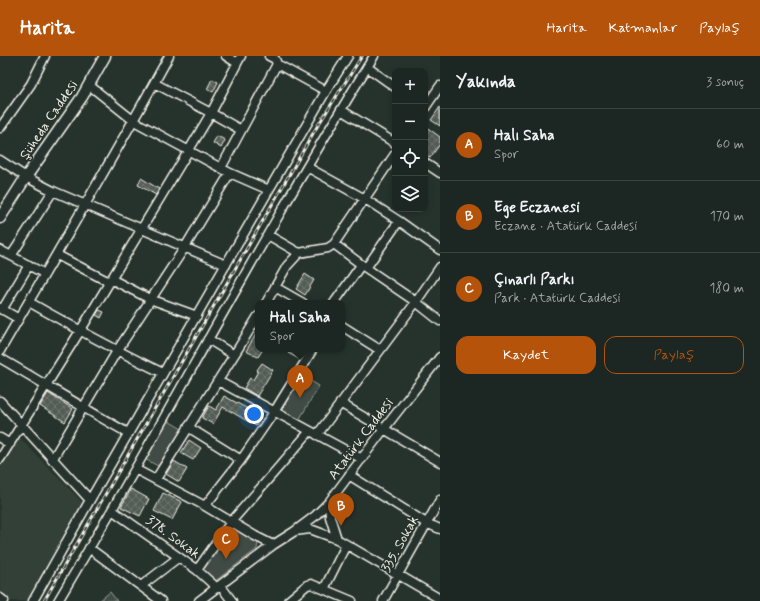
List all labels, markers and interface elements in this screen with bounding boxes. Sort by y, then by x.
text: Harita [20,16,74,41]
text: Harita [546,19,587,37]
text: Katmanlar [609,19,677,37]
text: Paylaş [699,19,740,37]
map controls [392,68,428,212]
button: + [392,68,428,104]
text: Yakında [456,71,516,93]
text: 3 sonuç [706,74,744,91]
street label: Şüheda Caddesi [16,77,82,163]
button: − [392,104,428,140]
text: Halı Saha [494,126,555,146]
text: A [465,136,473,153]
text: 60 m [716,136,744,153]
button: locate [392,140,428,176]
text: Spor [494,146,519,163]
button: layers [392,176,428,212]
text: Ege Eczanesi [494,198,580,218]
text: B [465,208,473,225]
text: 170 m [710,208,744,225]
text: Eczane · Atatürk Caddesi [494,218,637,235]
text: Çınarlı Parkı [494,270,575,290]
text: C [464,280,474,297]
text: 180 m [709,280,744,297]
text: Park · Atatürk Caddesi [494,290,621,307]
popup [255,300,345,352]
text: Halı Saha [270,308,330,328]
text: Spor [270,328,294,345]
button: Kaydet [456,336,596,374]
button: Paylaş [604,336,744,374]
pin: A [287,365,313,398]
street label: Atatürk Caddesi [324,395,398,483]
your location [244,404,264,424]
pin: B [328,493,354,526]
street label: 378. Sokak [142,511,204,563]
street label: 335. Sokak [377,512,423,576]
pin: C [213,526,239,559]

